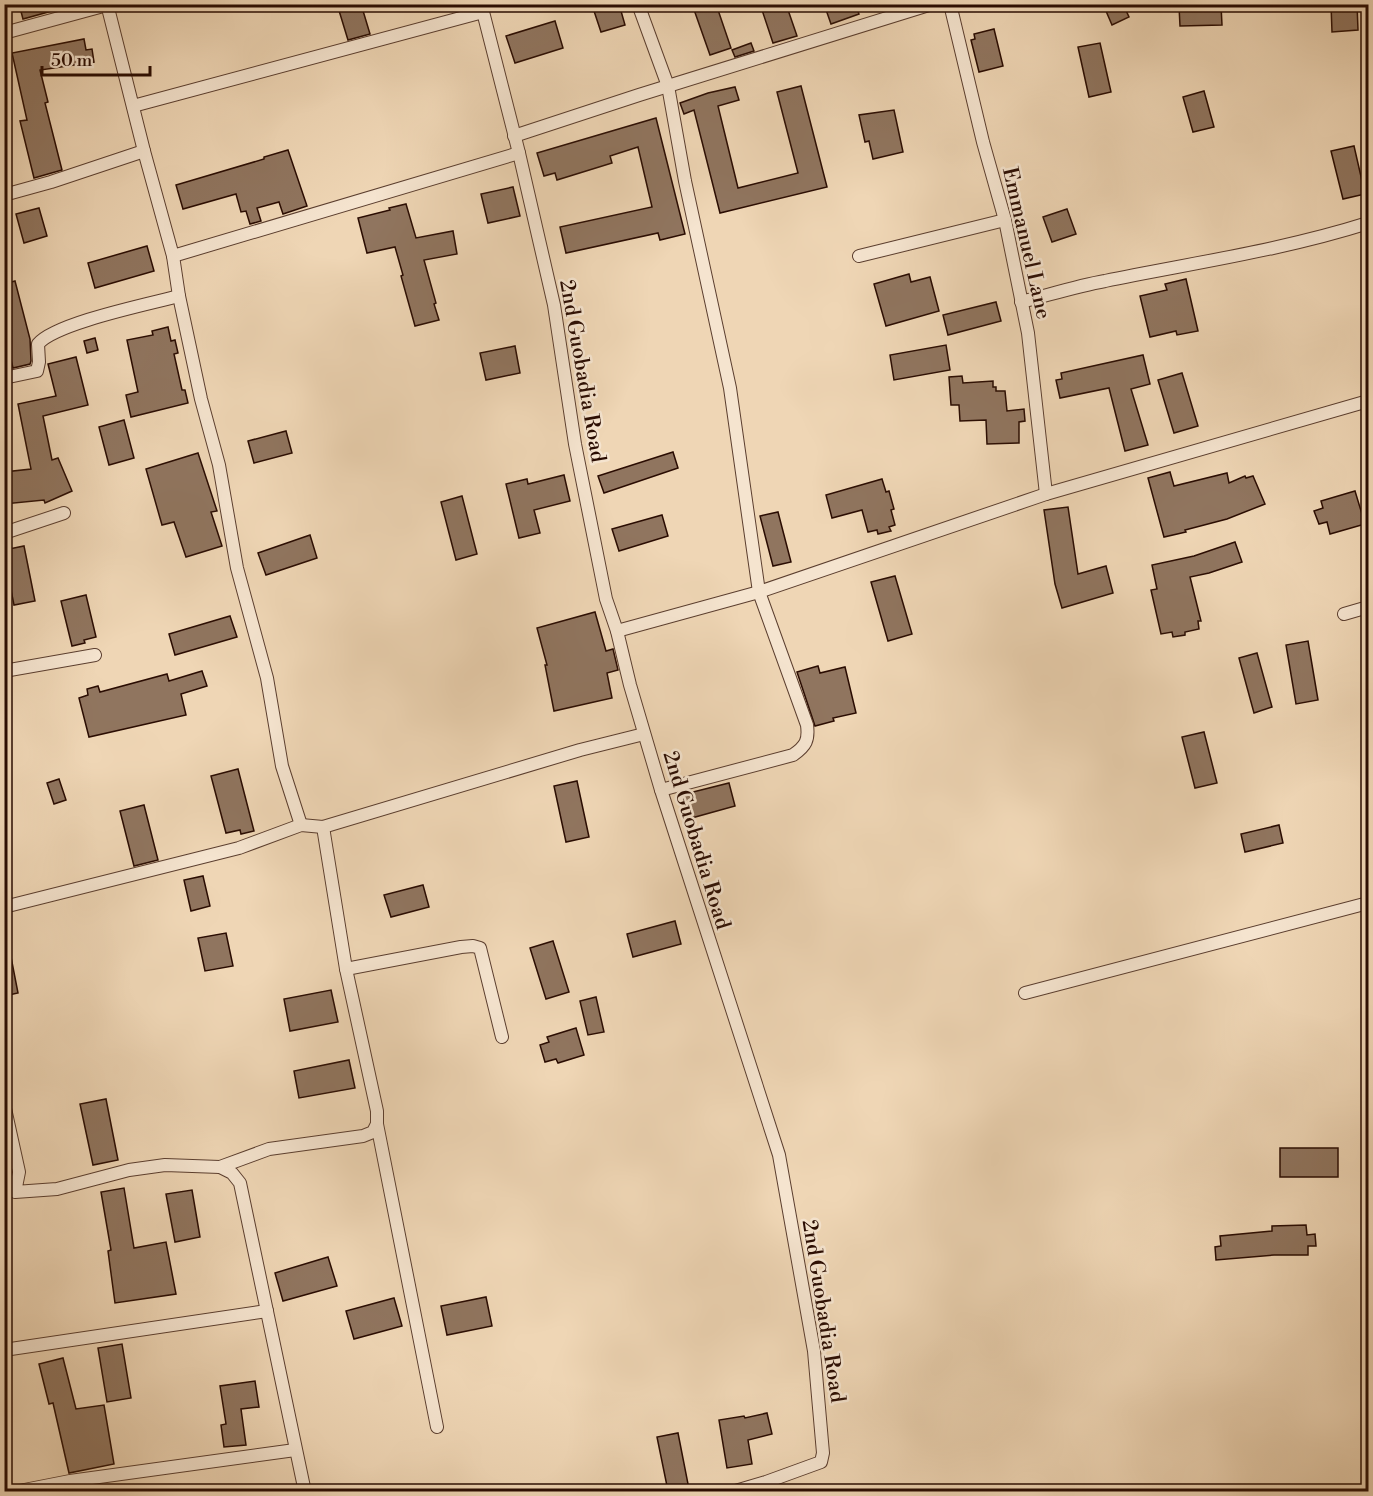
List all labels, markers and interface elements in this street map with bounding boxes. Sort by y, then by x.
scale bar [42,39,150,77]
text: 50 m [51,49,93,72]
street label: Emmanuel Lane [996,165,1056,322]
street label: 2nd Guobadia Road [553,278,611,465]
street label: 2nd Guobadia Road [657,748,736,933]
street label: 2nd Guobadia Road [796,1218,850,1405]

